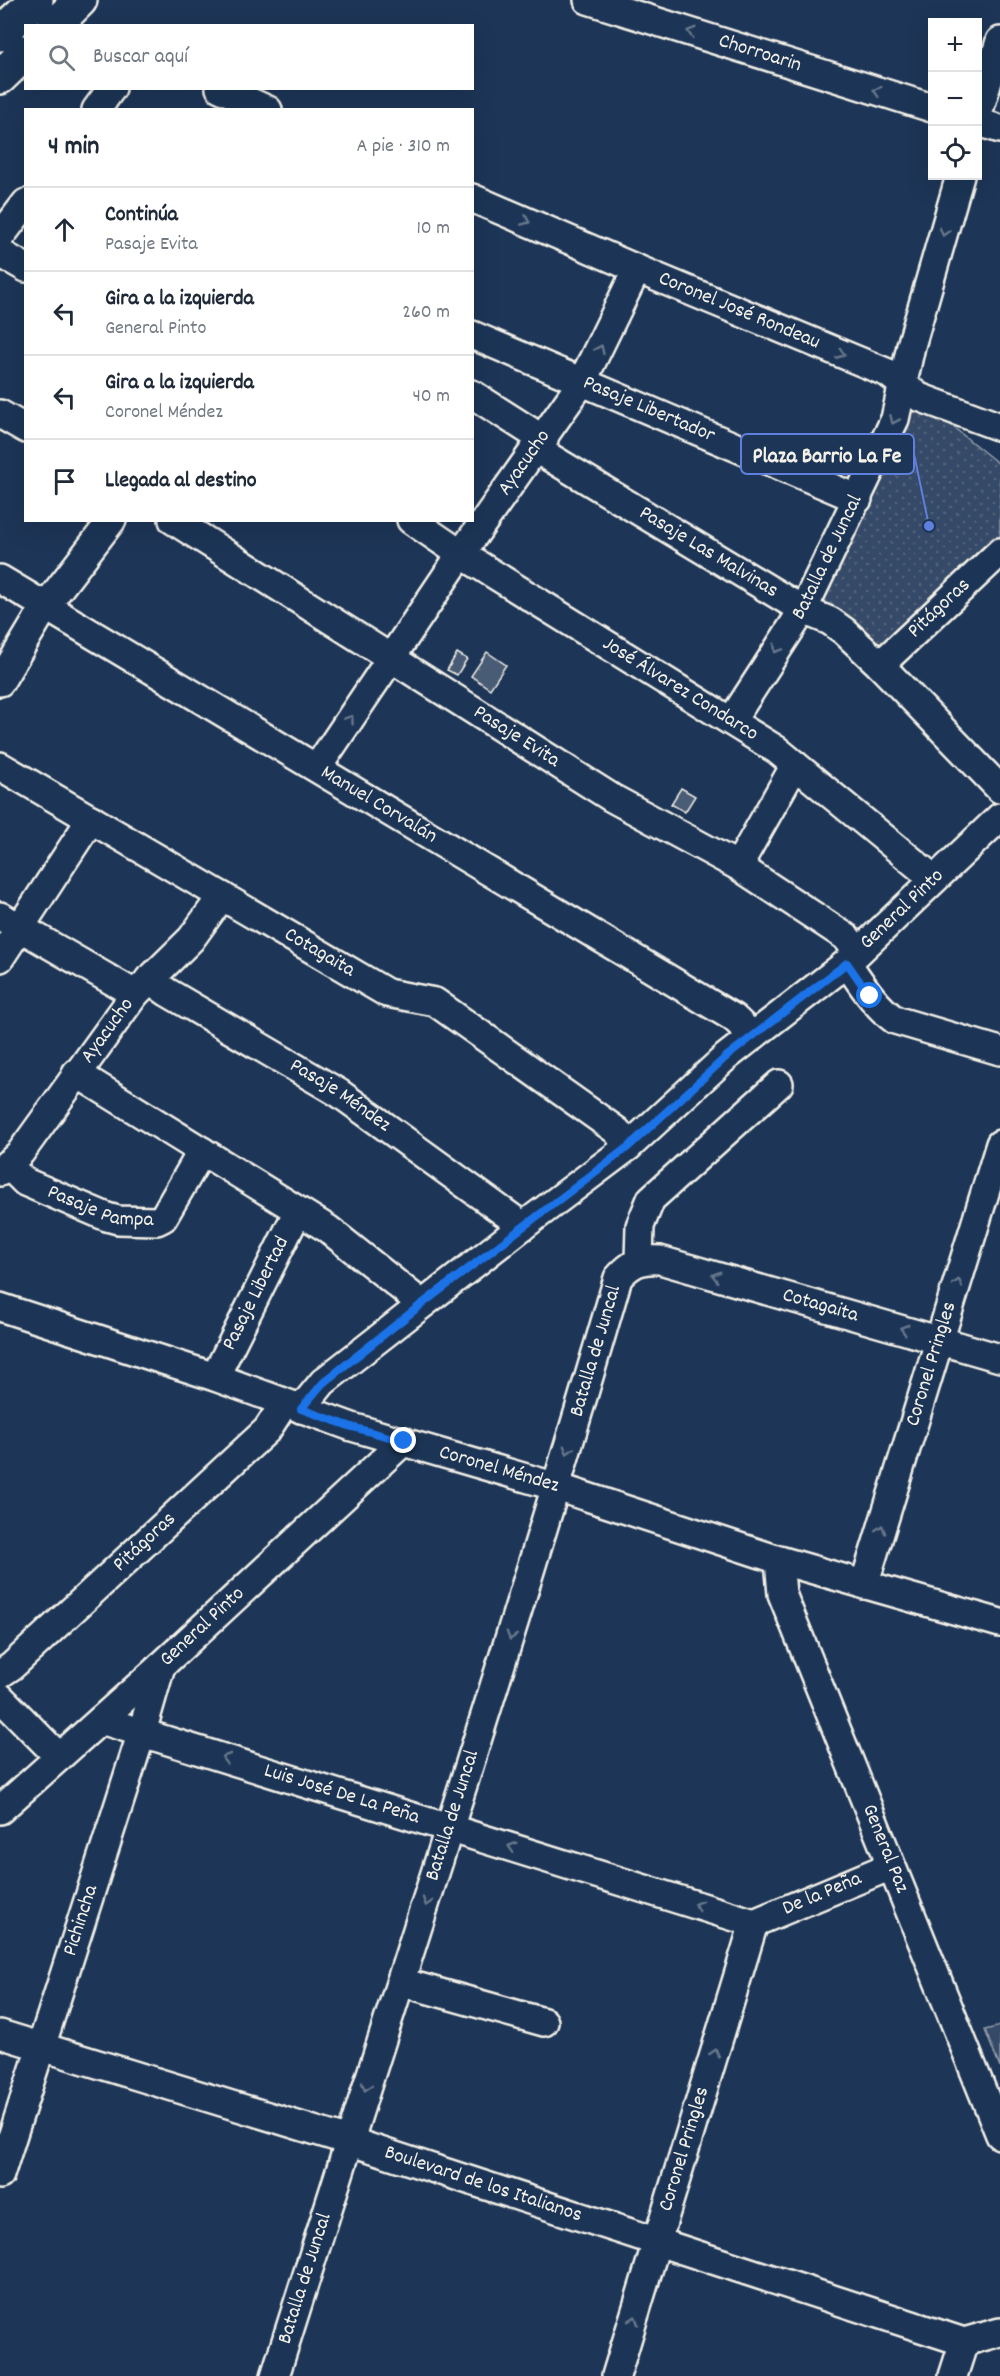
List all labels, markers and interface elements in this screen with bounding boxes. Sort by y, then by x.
map controls [928,18,982,180]
button: + [928,18,982,72]
search box [24,24,474,90]
one-way arrow [686,27,697,40]
street label: Chorroarin [714,27,805,81]
icon: search [45,41,78,74]
text: Buscar aquí [93,42,188,73]
button: − [928,72,982,126]
one-way arrow [872,86,883,98]
button: locate [928,126,982,180]
text: 4 min [48,129,99,166]
text: A pie · 310 m [357,133,450,161]
text: Continúa [105,200,178,231]
icon: ahead [48,213,81,246]
one-way arrow [520,214,531,226]
text: 10 m [416,215,450,243]
one-way arrow [939,226,951,237]
text: Pasaje Evita [105,231,198,259]
street label: Coronel José Rondeau [653,264,824,358]
text: Gira a la izquierda [105,284,254,315]
icon: left [48,297,81,330]
text: 260 m [402,299,450,327]
text: General Pinto [105,315,206,343]
one-way arrow [592,344,604,355]
one-way arrow [835,347,846,359]
text: Gira a la izquierda [105,368,254,399]
street label: Pasaje Libertador [578,369,720,452]
icon: left [48,381,81,414]
text: 40 m [412,383,450,411]
text: Coronel Méndez [105,399,223,427]
one-way arrow [890,414,902,425]
street label: Ayacucho [491,424,559,502]
callout: Plaza Barrio La Fe [741,434,914,474]
text: Plaza Barrio La Fe [752,442,902,473]
icon: arrive [48,465,81,498]
text: Llegada al destino [105,466,257,497]
street label: Batalla de Juncal [785,490,871,626]
street label: Pasaje Las Malvinas [633,499,784,606]
street label: Pitágoras [901,572,978,646]
street label: José Álvarez Condarco [596,630,764,750]
one-way arrow [773,643,784,654]
street label: Pasaje Evita [467,698,566,777]
one-way arrow [343,715,354,726]
street label: Manuel Corvalán [314,759,443,852]
street label: General Pinto [854,862,951,958]
street label: Cotagaita [278,921,361,986]
route start [856,982,882,1008]
street label: Ayacucho [74,992,142,1070]
street label: Pasaje Méndez [283,1052,397,1140]
street label: Pasaje Pampa [42,1178,155,1236]
street label: Pasaje Libertad [216,1232,298,1356]
one-way arrow [711,1271,722,1283]
one-way arrow [951,1278,963,1289]
street label: Cotagaita [779,1281,863,1332]
street label: Batalla de Juncal [563,1282,630,1421]
street label: Coronel Pringles [899,1298,965,1430]
one-way arrow [899,1324,910,1336]
route end [390,1427,416,1453]
street label: Coronel Méndez [435,1438,563,1502]
one-way arrow [563,1444,575,1455]
street label: Pitágoras [107,1506,184,1580]
one-way arrow [874,1524,886,1535]
street label: General Pinto [154,1580,252,1674]
one-way arrow [506,1630,518,1641]
street label: Batalla de Juncal [418,1746,488,1885]
one-way arrow [221,1753,232,1765]
street label: Luis José De La Peña [260,1757,424,1833]
street label: General Paz [853,1800,916,1898]
one-way arrow [507,1842,518,1854]
street label: De la Peña [778,1864,867,1924]
street label: Pichincha [56,1880,107,1960]
one-way arrow [422,1896,434,1907]
one-way arrow [693,1900,704,1913]
one-way arrow [708,2048,720,2059]
one-way arrow [361,2082,374,2092]
street label: Coronel Pringles [652,2083,718,2215]
street label: Boulevard de los Italianos [380,2138,586,2231]
street label: Batalla de Juncal [271,2209,341,2348]
one-way arrow [627,2315,639,2326]

